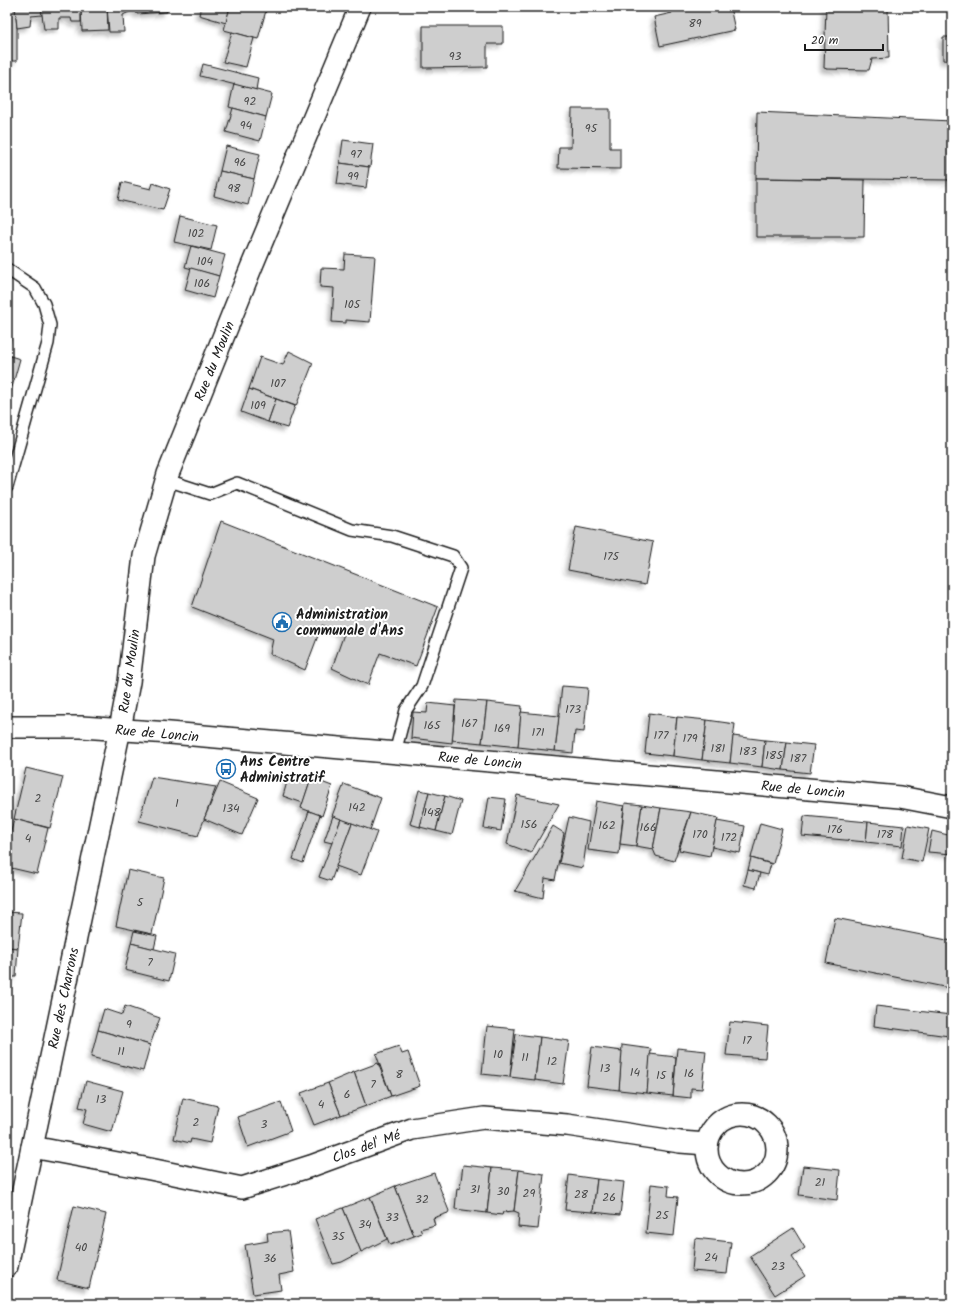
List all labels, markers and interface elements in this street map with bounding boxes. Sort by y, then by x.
house number: 89 [688,14,702,33]
scale bar [805,26,883,52]
text: 20 m [811,31,839,50]
house number: 93 [449,47,461,66]
house number: 92 [244,92,256,111]
house number: 94 [240,116,253,135]
house number: 95 [585,119,599,138]
house number: 97 [350,145,362,164]
house number: 96 [234,153,246,172]
house number: 99 [347,167,359,186]
house number: 98 [227,179,241,198]
house number: 102 [188,224,204,243]
house number: 104 [197,252,214,271]
house number: 106 [194,274,210,293]
house number: 105 [344,295,362,314]
street label: Rue du Moulin [189,318,241,405]
house number: 107 [270,374,286,393]
house number: 109 [250,396,266,415]
house number: 175 [603,547,620,566]
place label: Administration communale d'Ans [296,604,404,642]
public building icon: Administration communale d'Ans [271,611,293,633]
street label: Rue du Moulin [113,628,147,715]
house number: 173 [565,700,581,719]
house number: 167 [461,714,477,733]
house number: 165 [424,716,442,735]
street label: Rue de Loncin [114,719,200,749]
house number: 169 [494,719,510,738]
house number: 171 [531,723,545,742]
house number: 177 [654,726,669,745]
house number: 179 [682,729,698,748]
house number: 181 [711,739,726,758]
house number: 183 [739,742,757,761]
street label: Rue de Loncin [437,746,523,776]
house number: 185 [765,746,784,765]
house number: 187 [790,749,807,768]
place label: Ans Centre Administratif [240,751,326,789]
bus stop icon: Ans Centre Administratif [215,758,237,780]
street label: Rue de Loncin [760,775,846,805]
house number: 2 [35,789,42,808]
house number: 1 [175,794,179,813]
house number: 142 [348,798,366,817]
house number: 134 [222,799,240,818]
house number: 148 [423,803,442,822]
house number: 156 [521,815,537,834]
house number: 162 [598,816,616,835]
house number: 166 [639,818,657,837]
house number: 176 [827,820,843,839]
house number: 170 [692,825,708,844]
house number: 178 [877,825,894,844]
house number: 172 [721,828,737,847]
house number: 4 [25,829,32,848]
house number: 5 [137,893,145,912]
street label: Rue des Charrons [42,945,85,1051]
house number: 7 [147,953,153,972]
house number: 9 [126,1015,132,1034]
house number: 17 [742,1031,752,1050]
house number: 11 [117,1042,125,1061]
house number: 10 [493,1045,503,1064]
house number: 11 [521,1048,529,1067]
house number: 12 [547,1052,557,1071]
house number: 13 [600,1059,610,1078]
house number: 14 [630,1063,641,1082]
house number: 16 [684,1064,694,1083]
house number: 8 [395,1065,403,1084]
house number: 15 [656,1066,668,1085]
house number: 7 [370,1075,376,1094]
house number: 6 [344,1085,350,1104]
house number: 13 [96,1090,106,1109]
house number: 4 [318,1095,325,1114]
house number: 2 [193,1113,200,1132]
house number: 3 [261,1115,268,1134]
street label: Clos del' Mé [329,1124,404,1169]
house number: 21 [815,1173,826,1192]
house number: 31 [470,1180,481,1199]
house number: 30 [497,1182,509,1201]
house number: 29 [523,1184,536,1203]
house number: 28 [574,1185,589,1204]
house number: 26 [602,1188,616,1207]
house number: 32 [415,1190,429,1209]
house number: 25 [655,1206,670,1225]
house number: 33 [385,1208,399,1227]
house number: 34 [358,1215,372,1234]
house number: 35 [331,1227,346,1246]
house number: 40 [75,1238,87,1257]
house number: 24 [704,1248,718,1267]
house number: 36 [263,1249,277,1268]
house number: 23 [771,1257,785,1276]

